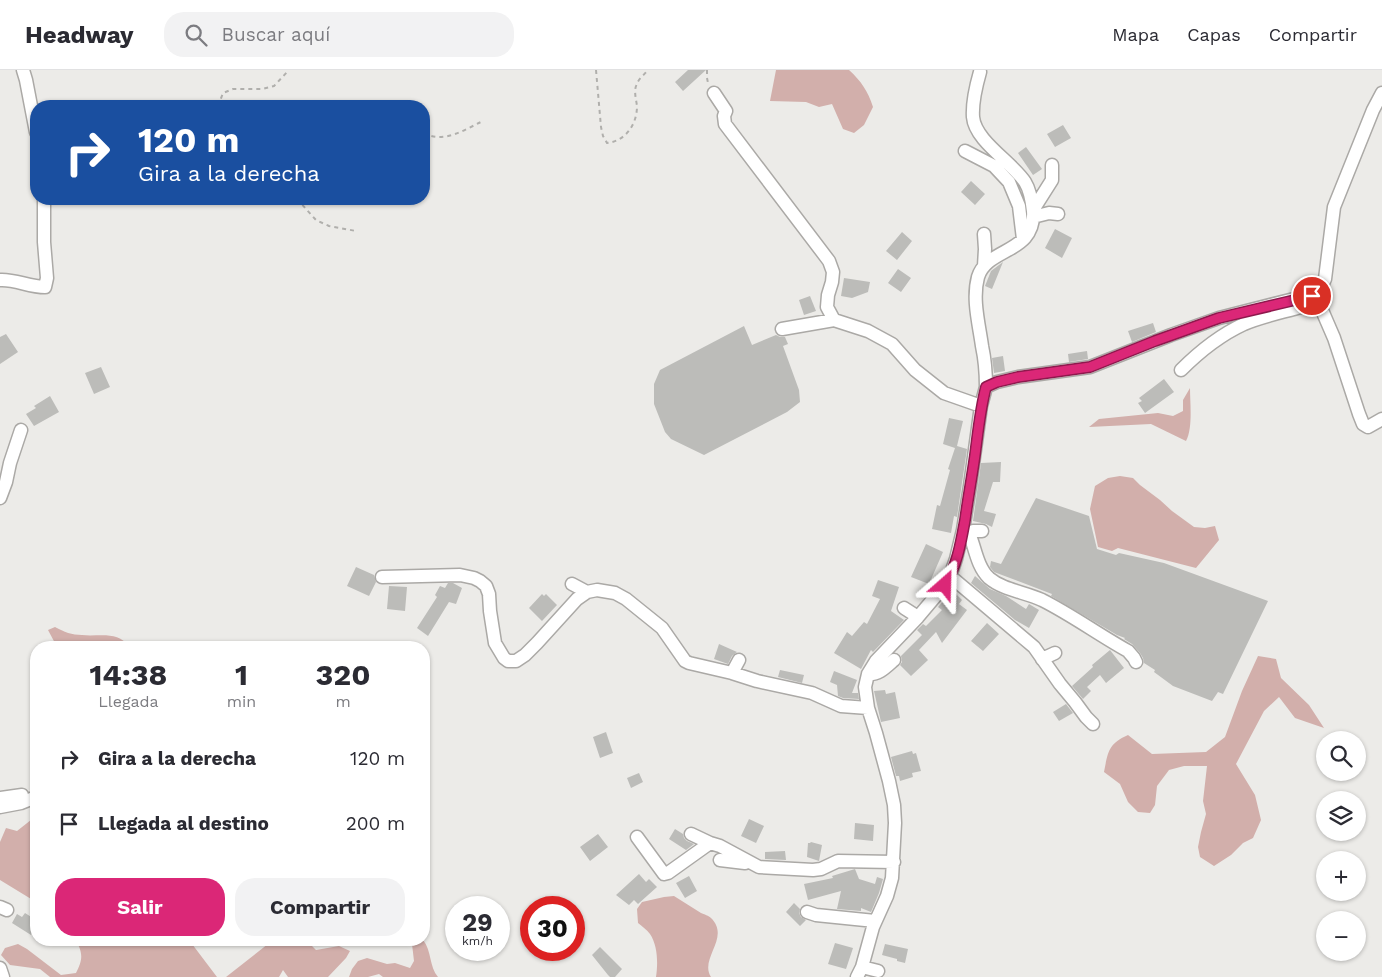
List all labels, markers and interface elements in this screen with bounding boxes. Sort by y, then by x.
search box [164,12,514,57]
text: Headway [25,21,134,49]
icon: search [182,21,210,49]
text: Buscar aquí [222,23,330,46]
text: Mapa [1112,24,1159,45]
text: Capas [1187,24,1241,45]
text: Compartir [1269,24,1357,45]
text: 120 m [138,119,239,161]
icon: right [55,120,120,185]
text: Gira a la derecha [138,161,320,186]
pin [1291,275,1333,317]
icon: arrive [1298,282,1326,310]
position arrow [918,558,970,610]
text: 14:38 [89,657,167,692]
text: 1 [235,657,248,692]
text: 320 [316,657,371,692]
text: Llegada [98,692,159,711]
text: min [227,692,256,711]
text: m [335,692,351,711]
map controls [1316,731,1366,961]
button: search [1316,731,1366,781]
icon: right [55,745,83,773]
text: Gira a la derecha [98,747,256,770]
text: 120 m [350,747,405,770]
button: layers [1316,791,1366,841]
icon: arrive [55,810,83,838]
text: Llegada al destino [98,812,269,835]
text: 200 m [346,812,405,835]
button: + [1316,851,1366,901]
button: Salir [55,878,225,936]
button: Compartir [235,878,405,936]
speed limit sign: 30 [520,896,585,961]
text: 29 [462,908,493,937]
button: − [1316,911,1366,961]
text: km/h [462,934,493,948]

